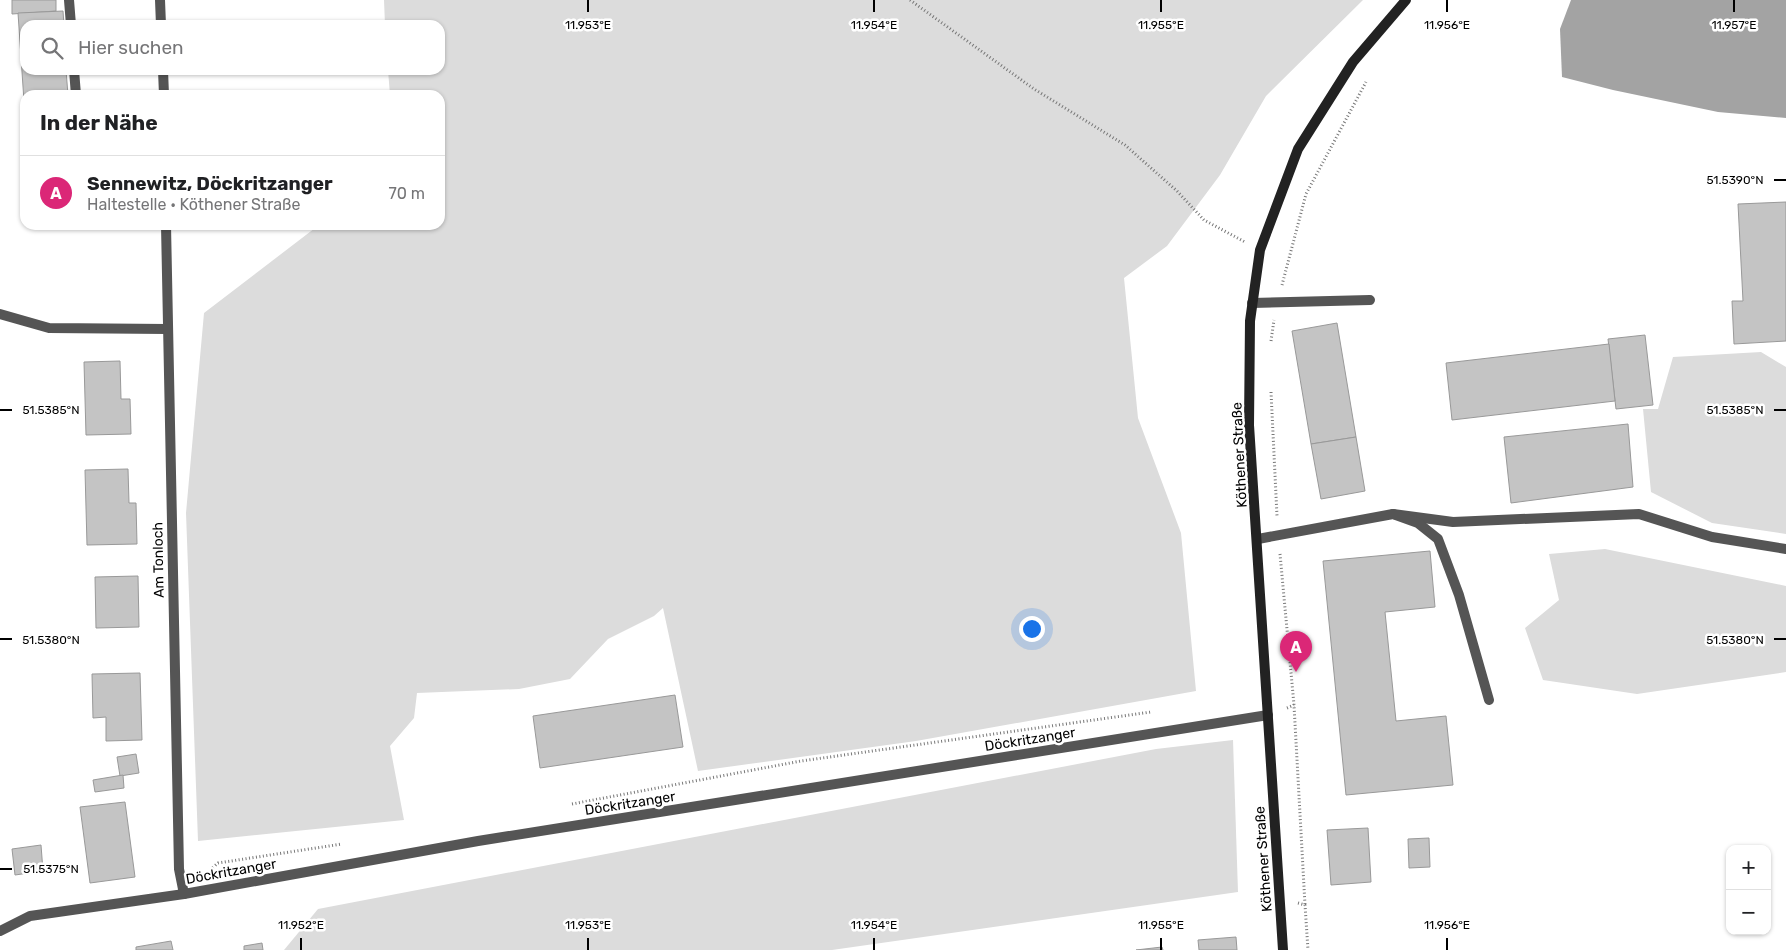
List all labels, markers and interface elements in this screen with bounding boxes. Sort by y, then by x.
text: 11.953°E [565,18,611,32]
text: 11.954°E [851,18,897,32]
text: 11.955°E [1138,18,1184,32]
text: 11.956°E [1424,18,1470,32]
text: 11.957°E [1711,18,1757,32]
search box [20,20,445,75]
icon: search [38,34,66,62]
text: Hier suchen [78,36,184,59]
text: In der Nähe [40,110,158,135]
text: Sennewitz, Döckritzanger [87,172,333,195]
text: 51.5390°N [1706,173,1764,187]
text: A [50,184,62,203]
text: 70 m [388,184,425,203]
text: Haltestelle · Köthener Straße [87,195,300,214]
street label: Köthener Straße [1228,402,1251,508]
text: 51.5385°N [22,403,80,417]
text: 51.5385°N [1706,403,1764,417]
street label: Am Tonloch [149,522,168,598]
your location [1019,616,1045,642]
pin: A [1280,631,1312,672]
text: 51.5380°N [22,633,80,647]
text: 51.5380°N [1706,633,1764,647]
street label: Döckritzanger [983,724,1077,755]
street label: Döckritzanger [583,788,677,819]
street label: Köthener Straße [1251,805,1276,912]
map controls [1726,845,1771,935]
button: + [1726,845,1771,890]
street label: Döckritzanger [184,855,278,888]
text: 51.5375°N [23,862,79,876]
button: − [1726,890,1771,935]
text: 11.952°E [278,918,324,932]
text: 11.953°E [565,918,611,932]
text: 11.954°E [851,918,897,932]
text: 11.955°E [1138,918,1184,932]
text: 11.956°E [1424,918,1470,932]

